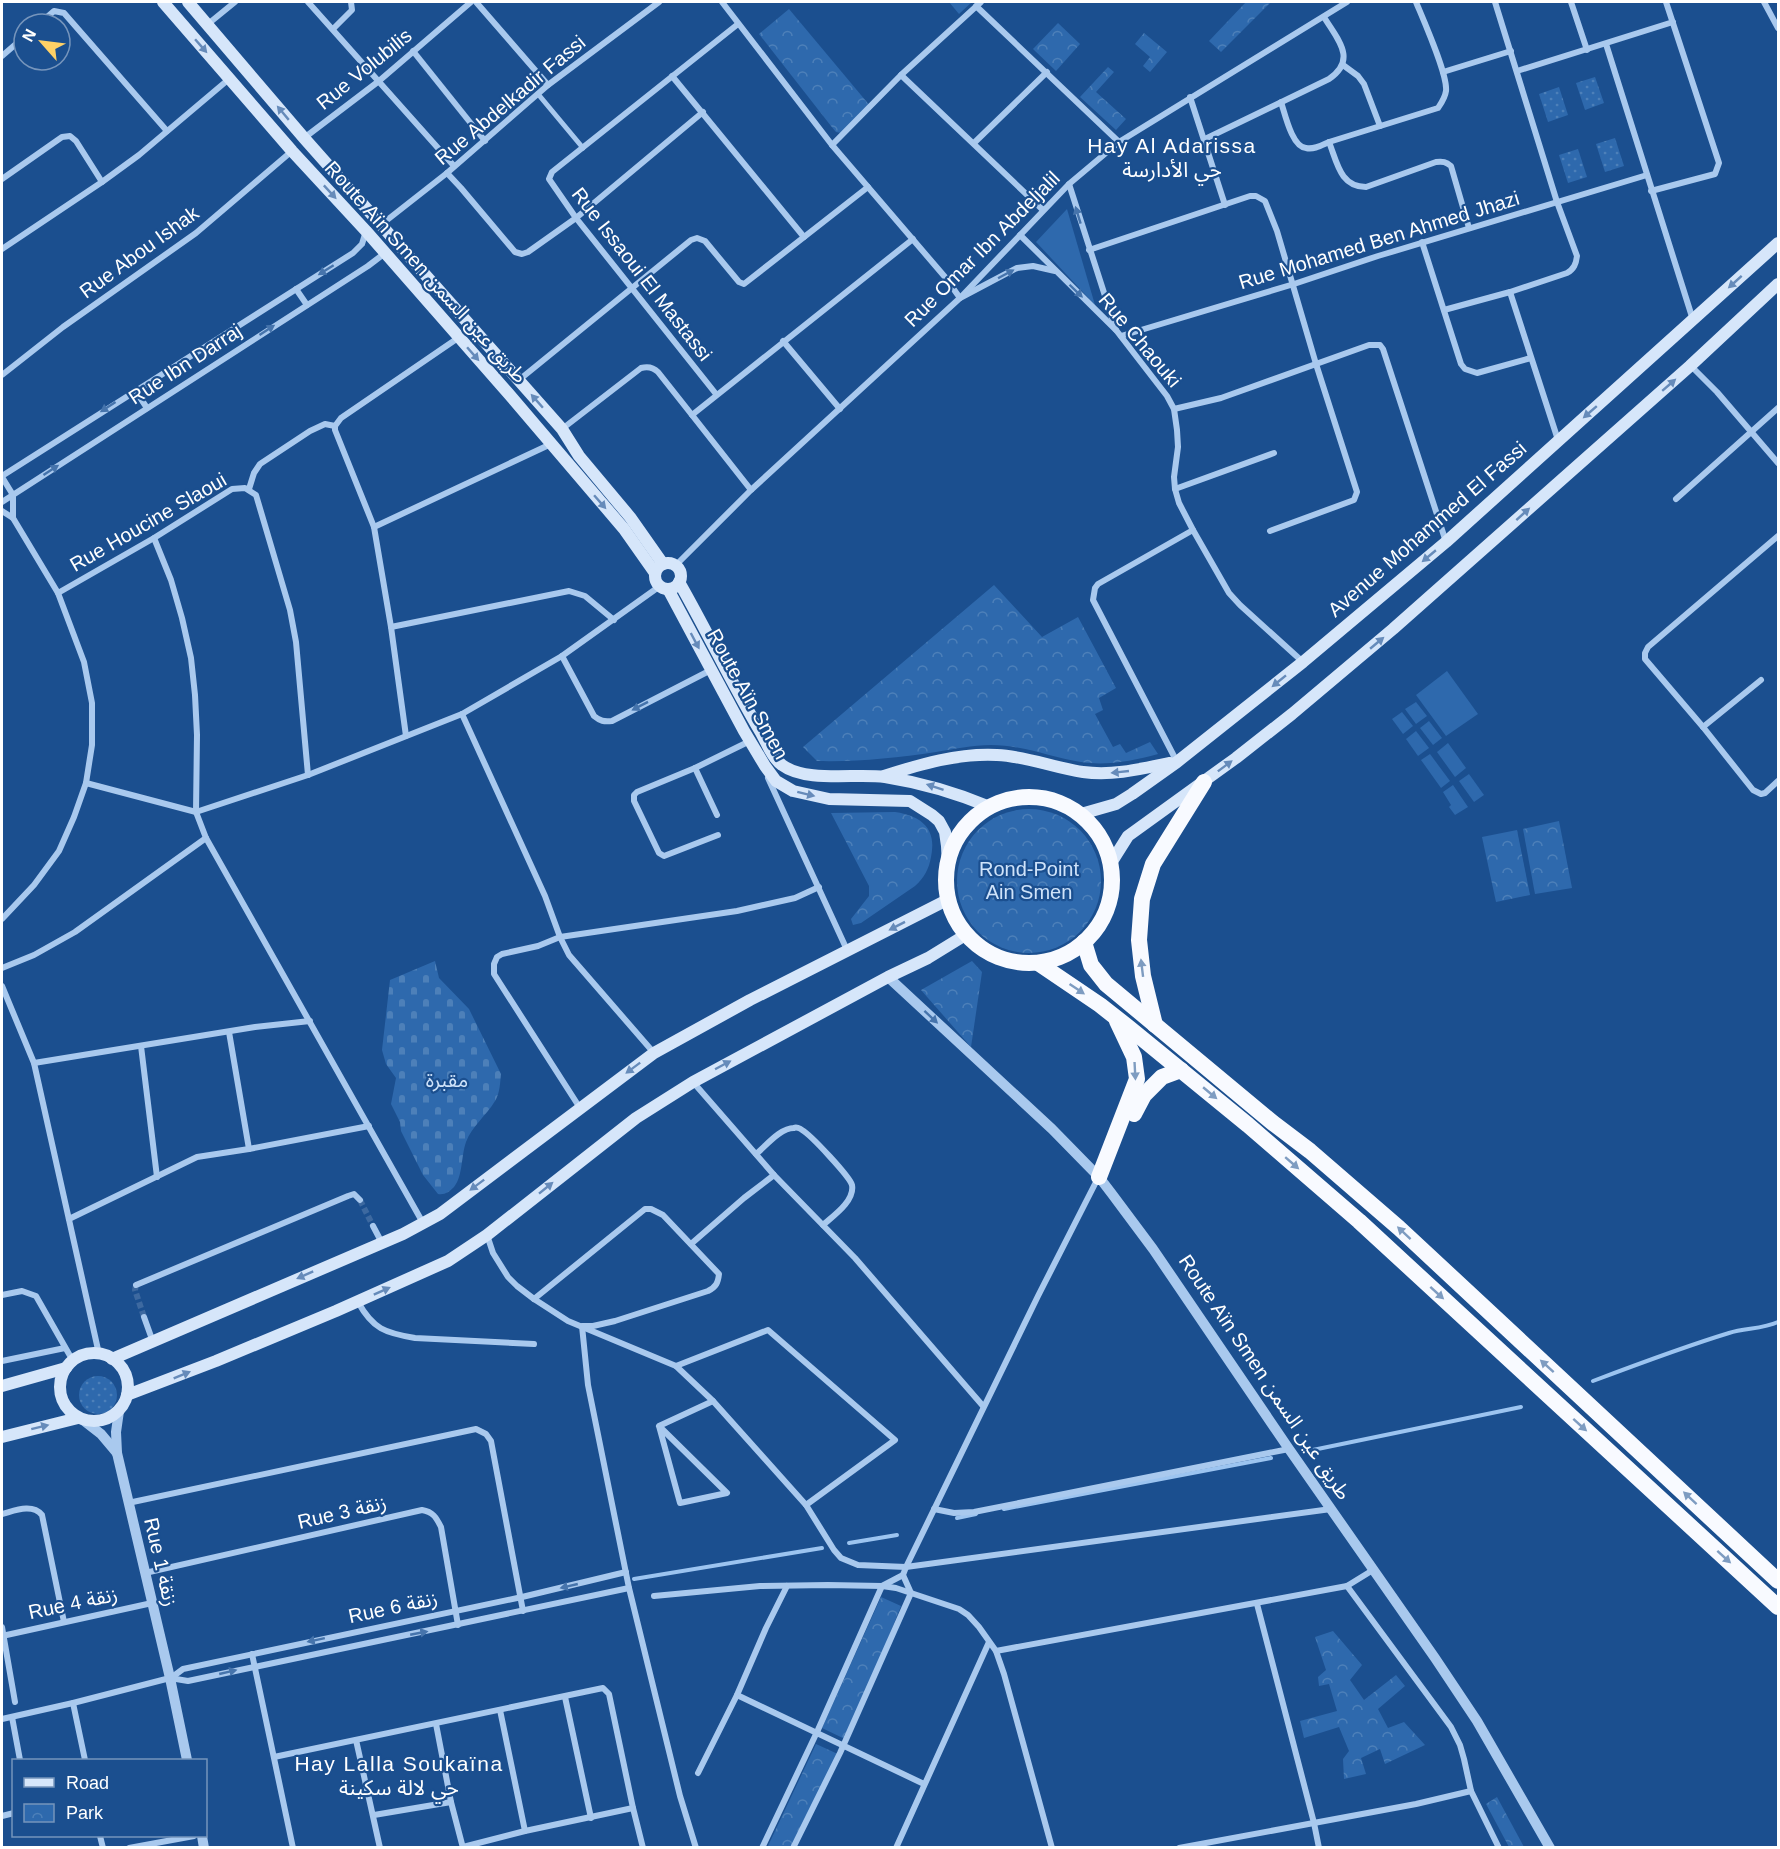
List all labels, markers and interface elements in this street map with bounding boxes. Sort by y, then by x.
north arrow [12,12,72,72]
street label: Rue Volubilis [312,24,416,114]
text: N [19,26,39,44]
street label: Rue Abdelkadir Fassi [431,31,589,169]
one-way arrow [194,38,207,53]
one-way arrow [277,106,290,121]
district label: Hay Al Adarissa حي الأدارسة [1087,134,1257,186]
street label: Route Aïn Smen طريق عين السمن [319,157,531,389]
street label: Rue Omar Ibn Abdeljalil [900,167,1064,331]
street label: Rue Issaoui El Mastassi [568,183,716,365]
one-way arrow [323,184,336,199]
street label: Rue Mohamed Ben Ahmed Jhazi [1236,187,1522,293]
street label: Rue Abou Ishak [75,201,203,302]
one-way arrow [1073,206,1082,224]
one-way arrow [318,264,334,275]
one-way arrow [997,269,1015,279]
one-way arrow [1728,275,1743,289]
one-way arrow [1069,284,1083,298]
street label: Rue Chaouki [1094,289,1186,391]
street label: Rue Ibn Darraj [124,319,246,409]
one-way arrow [259,325,276,336]
one-way arrow [466,346,479,361]
one-way arrow [1661,378,1676,392]
one-way arrow [531,393,544,409]
one-way arrow [100,402,116,413]
one-way arrow [1583,405,1598,418]
street label: Avenue Mohammed El Fassi [1323,437,1531,621]
one-way arrow [42,464,58,476]
street label: Rue Houcine Slaoui [66,468,230,576]
one-way arrow [593,494,606,509]
one-way arrow [1515,507,1530,521]
one-way arrow [1422,549,1437,562]
street label: Route Aïn Smen [703,625,793,763]
one-way arrow [690,632,700,649]
one-way arrow [1369,637,1384,650]
one-way arrow [1272,674,1287,687]
one-way arrow [632,702,649,711]
one-way arrow [1217,759,1233,772]
one-way arrow [1110,767,1129,777]
one-way arrow [926,782,944,791]
one-way arrow [797,790,815,800]
park label: Rond-Point Ain Smen [979,858,1079,903]
one-way arrow [888,921,905,930]
one-way arrow [1138,959,1147,978]
one-way arrow [1069,983,1085,995]
one-way arrow [923,1010,938,1024]
one-way arrow [715,1060,732,1070]
one-way arrow [626,1062,641,1074]
one-way arrow [1131,1062,1140,1081]
park label: مقبرة [426,1069,468,1092]
one-way arrow [1202,1087,1218,1100]
one-way arrow [1284,1156,1299,1169]
one-way arrow [470,1179,485,1191]
one-way arrow [538,1183,553,1195]
one-way arrow [1397,1227,1412,1240]
street label: Route Aïn Smen طريق عين السمن [1173,1250,1355,1505]
one-way arrow [296,1271,314,1280]
one-way arrow [373,1286,391,1296]
one-way arrow [1429,1286,1444,1299]
one-way arrow [1539,1359,1554,1373]
one-way arrow [174,1370,192,1380]
one-way arrow [1573,1418,1587,1432]
one-way arrow [31,1422,49,1432]
street label: Rue 3 زنقة [295,1491,389,1534]
one-way arrow [1682,1491,1697,1505]
street label: Rue 1 زنقة [139,1515,182,1609]
one-way arrow [1716,1550,1731,1563]
one-way arrow [559,1581,578,1591]
street label: Rue 4 زنقة [26,1583,120,1624]
street label: Rue 6 زنقة [346,1587,440,1628]
one-way arrow [410,1628,429,1637]
one-way arrow [307,1636,326,1645]
one-way arrow [219,1666,237,1676]
district label: Hay Lalla Soukaïna حي لالة سكينة [294,1752,504,1804]
legend [12,1759,207,1837]
text: Road [66,1773,109,1793]
text: Park [66,1803,104,1823]

